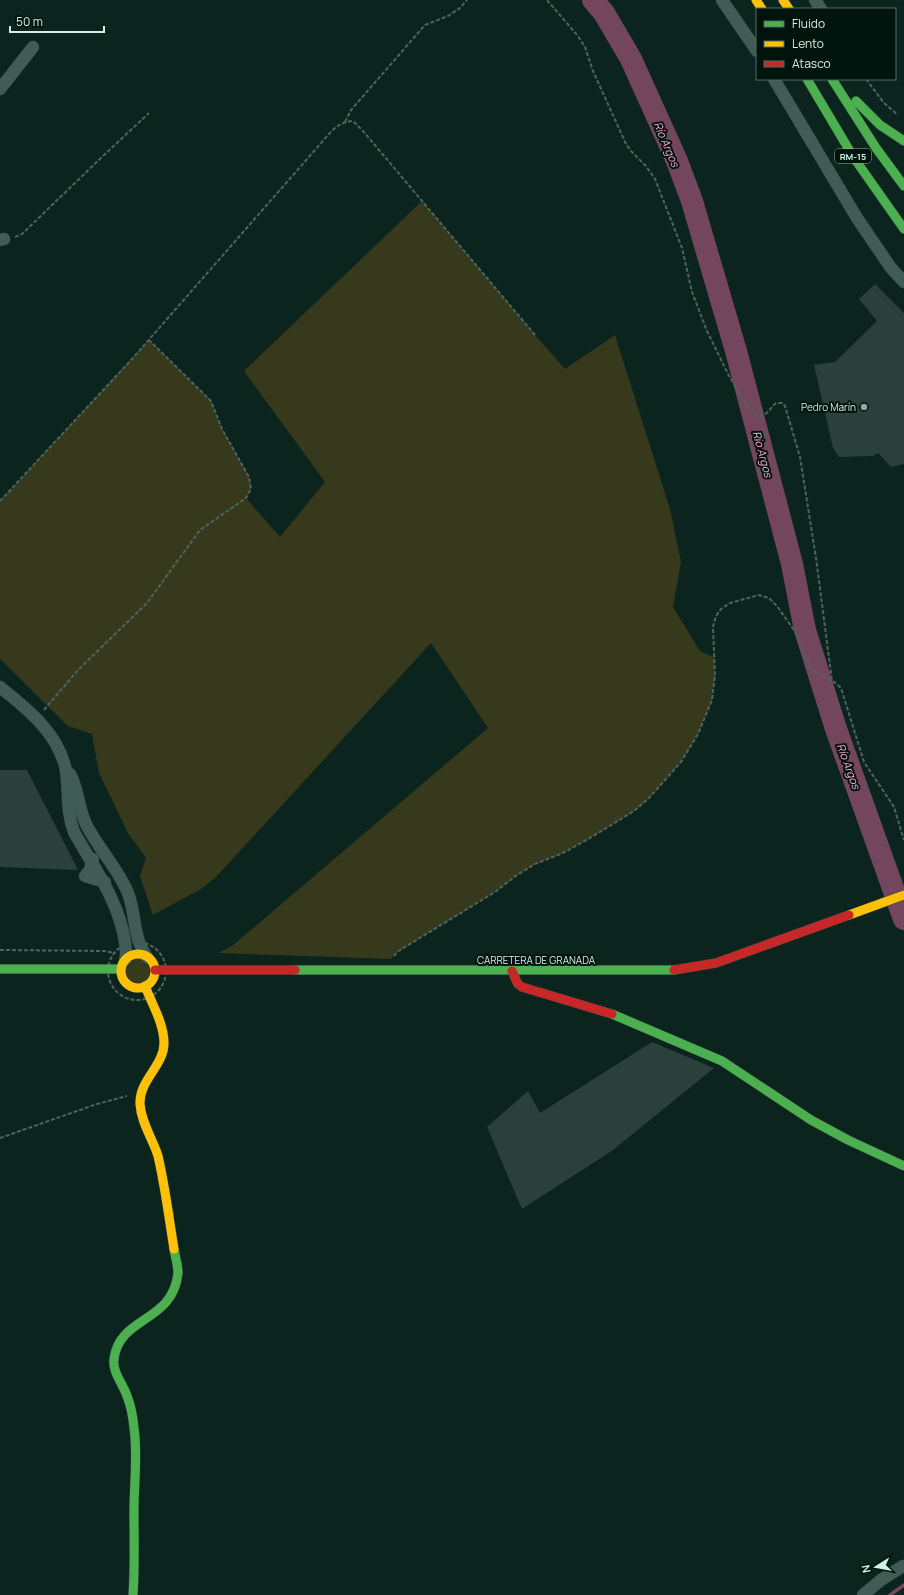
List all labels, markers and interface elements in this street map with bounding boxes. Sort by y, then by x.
scale bar [10,8,104,34]
legend [756,8,896,80]
text: 50 m [16,13,43,30]
text: Fluido [792,15,825,32]
text: Lento [792,35,824,52]
text: Atasco [792,55,831,72]
water label: Río Argos [651,119,684,170]
road number: RM-15 [835,149,871,163]
place label: Pedro Marín [801,400,856,414]
marker: Pedro Marín [859,402,869,412]
water label: Río Argos [750,429,777,480]
water label: Río Argos [834,741,865,792]
street label: CARRETERA DE GRANADA [477,953,596,967]
north arrow [856,1547,896,1587]
text: N [858,1564,874,1574]

